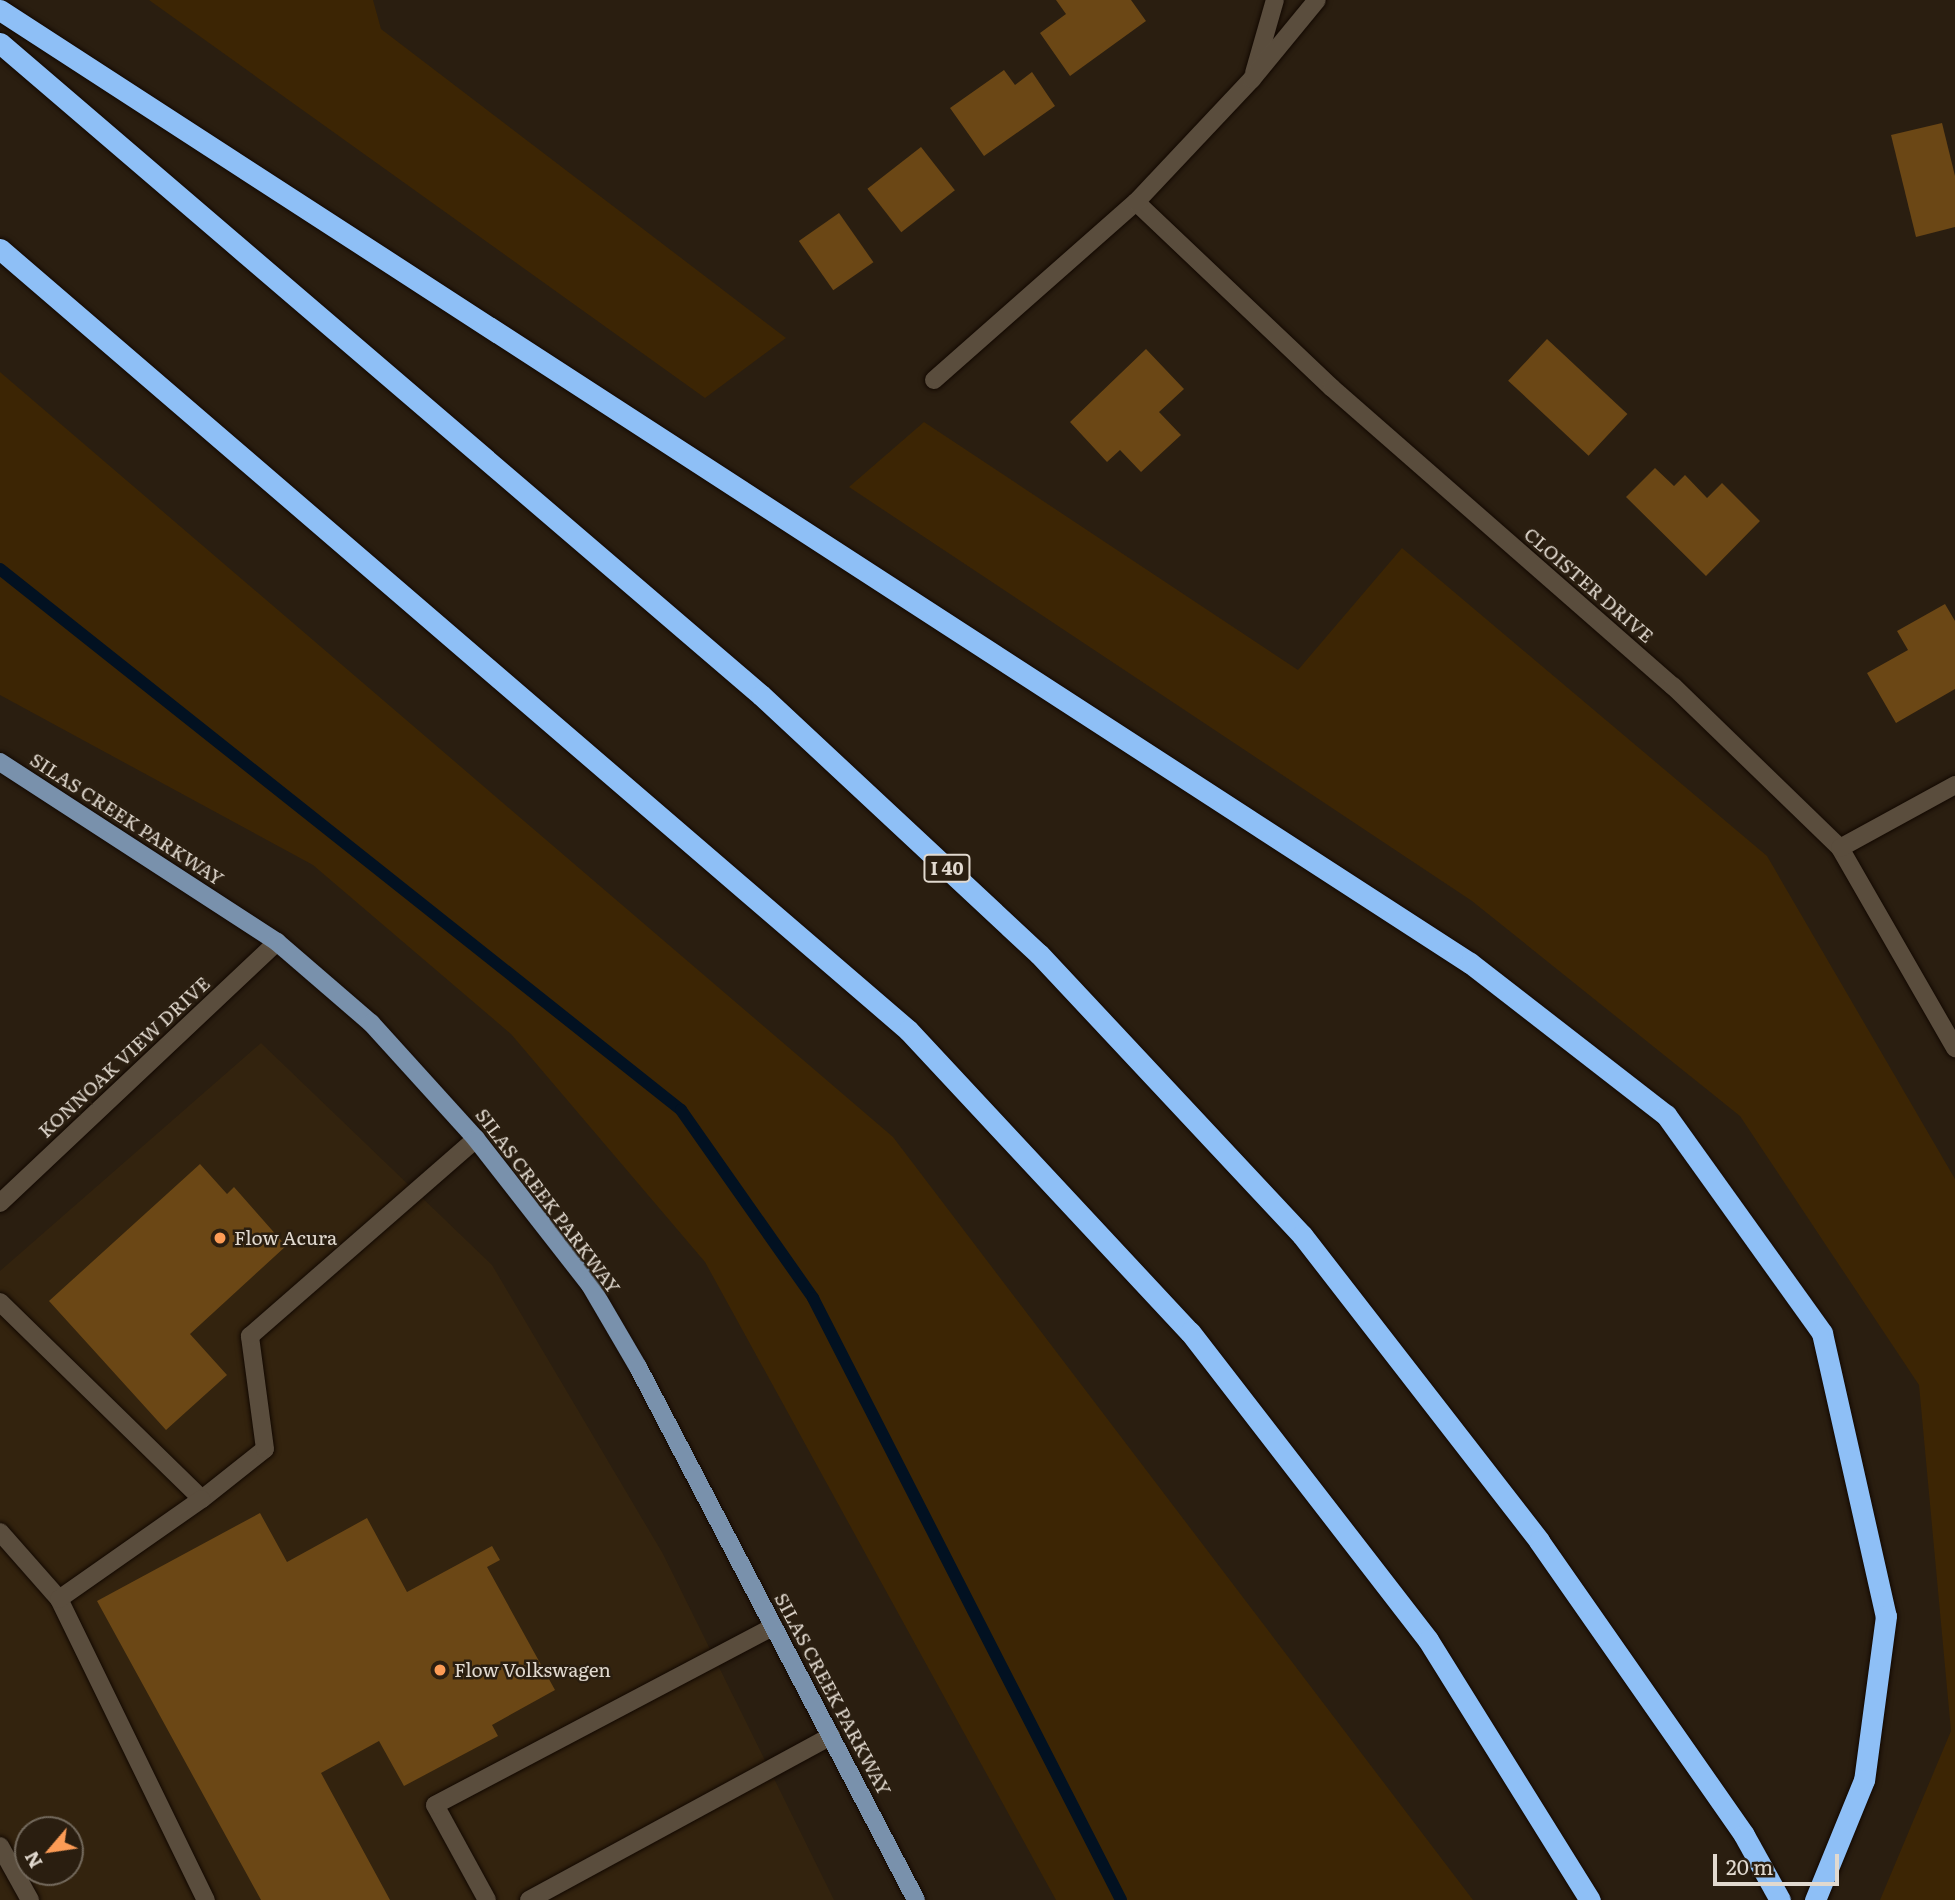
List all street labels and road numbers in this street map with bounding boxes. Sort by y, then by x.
street label: CLOISTER DRIVE [1520,523,1658,647]
street label: SILAS CREEK PARKWAY [26,748,228,890]
road number: I 40 [922,854,972,882]
street label: KONNOAK VIEW DRIVE [34,972,214,1142]
street label: SILAS CREEK PARKWAY [471,1104,625,1298]
street label: SILAS CREEK PARKWAY [770,1589,896,1799]

